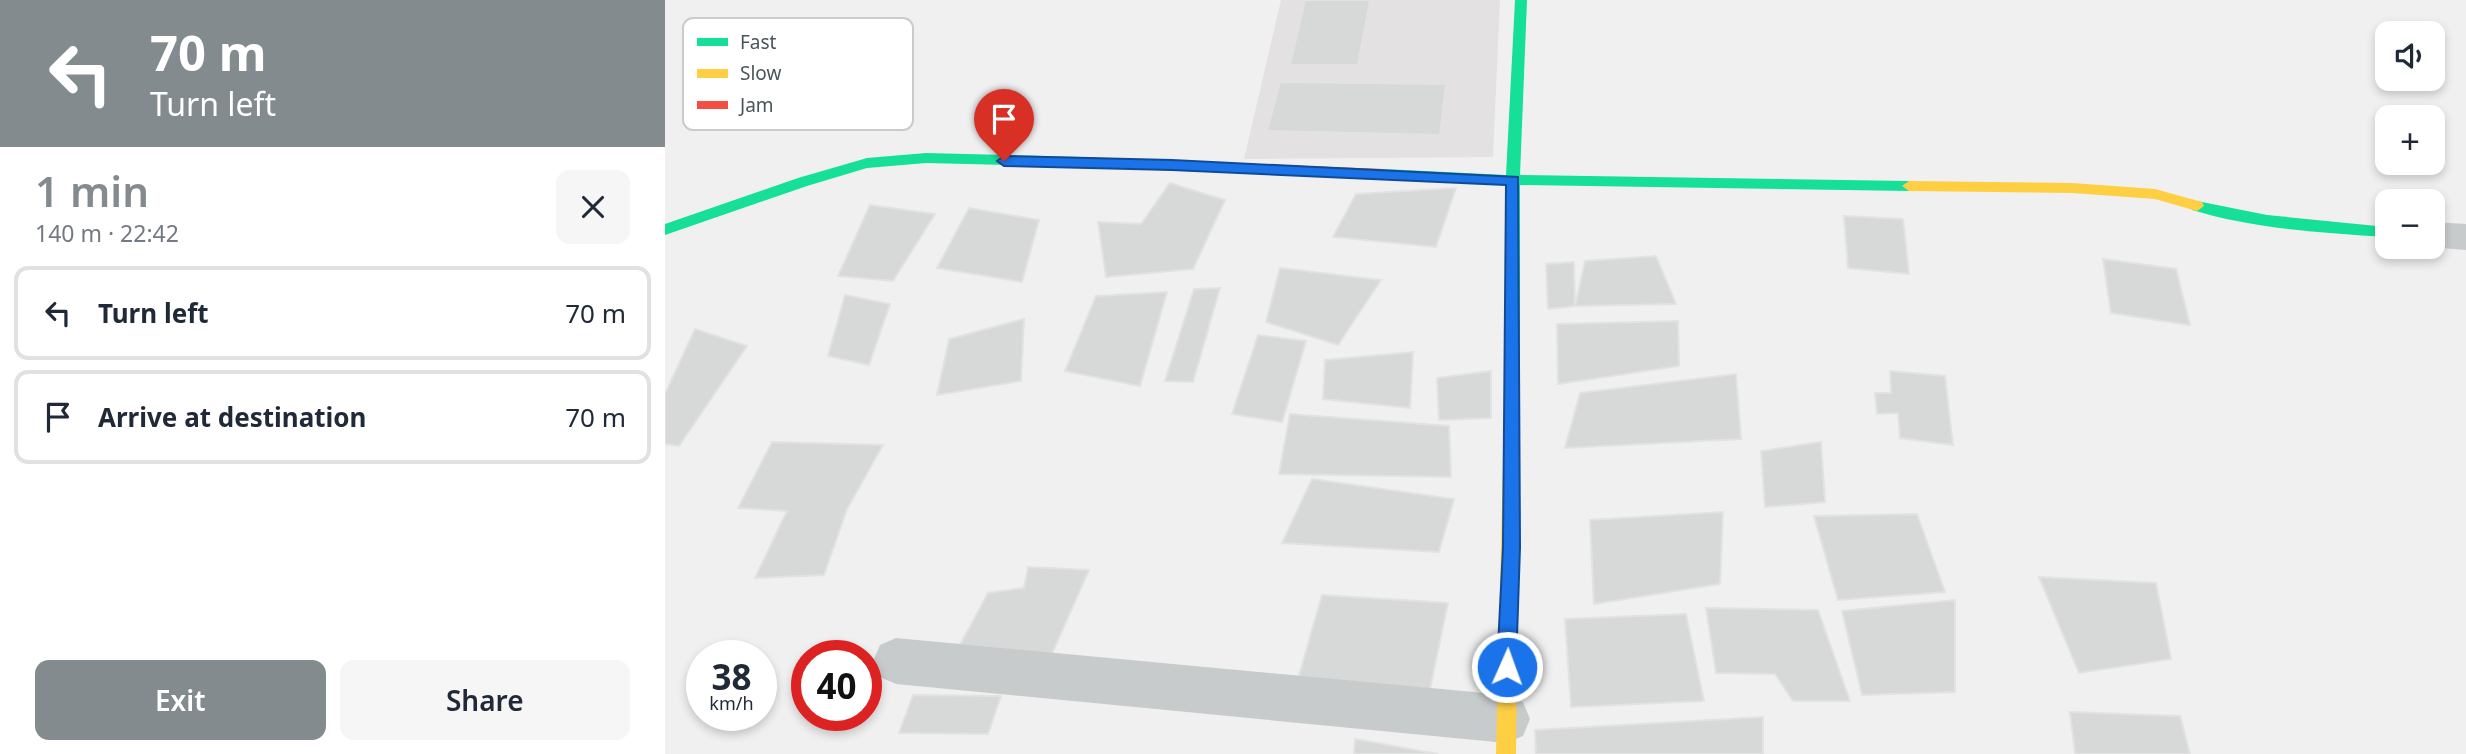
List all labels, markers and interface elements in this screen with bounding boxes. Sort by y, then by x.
legend [683,18,913,130]
text: 70 m [150,19,267,85]
map controls [2375,21,2445,259]
button: sound [2375,21,2445,91]
icon: left [35,28,126,119]
text: Fast [740,29,777,55]
text: Slow [740,60,781,86]
text: Turn left [150,82,276,125]
pin [974,89,1034,161]
text: Jam [738,92,774,118]
icon: arrive [985,100,1023,138]
button: + [2375,105,2445,175]
text: 1 min [35,162,149,219]
button: close [556,170,630,244]
button: − [2375,189,2445,259]
text: 140 m · 22:42 [35,217,179,249]
icon: left [39,294,77,332]
text: Turn left [98,295,209,331]
text: 70 m [565,295,626,331]
icon: arrive [39,398,77,436]
text: Arrive at destination [98,399,367,435]
text: 70 m [565,399,626,435]
position arrow [1470,630,1544,704]
speed limit sign: 40 [791,640,882,731]
text: 38 [711,653,752,700]
button: Exit [35,660,326,740]
button: Share [340,660,630,740]
text: km/h [709,691,754,715]

